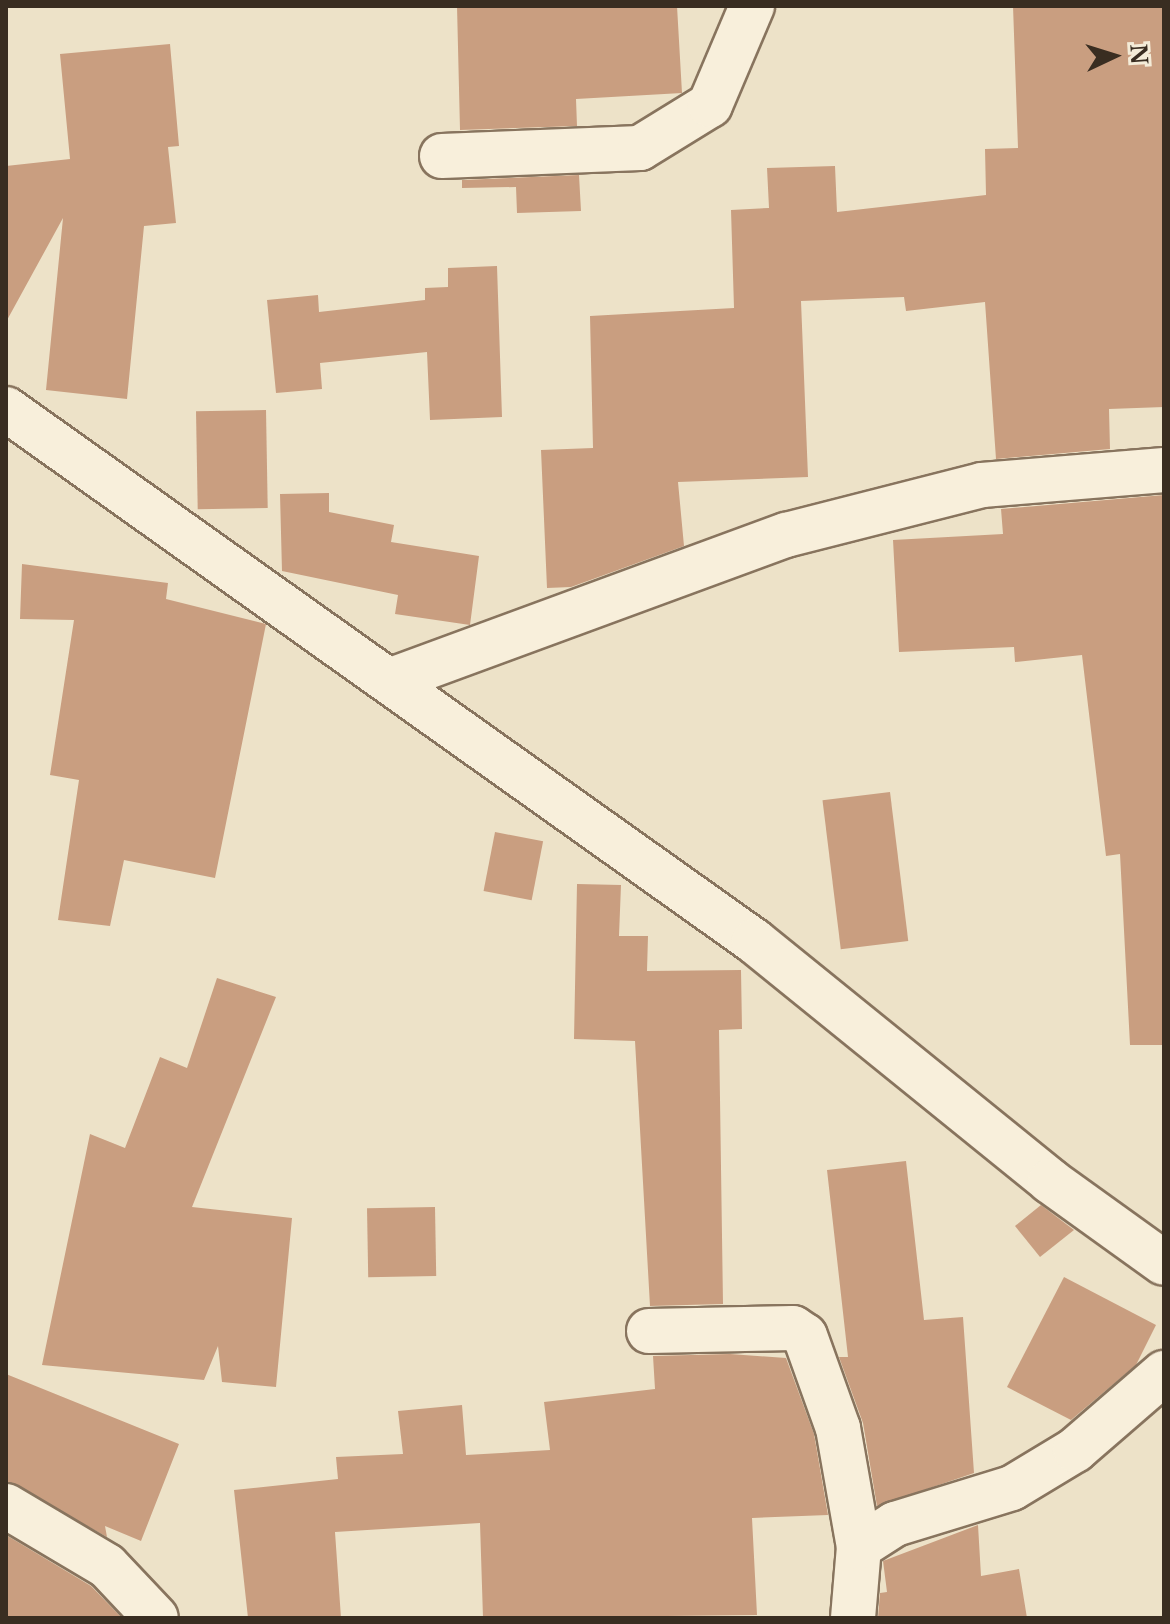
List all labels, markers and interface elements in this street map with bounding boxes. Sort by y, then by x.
north arrow [1074,16,1154,96]
text: N [1124,43,1153,66]

